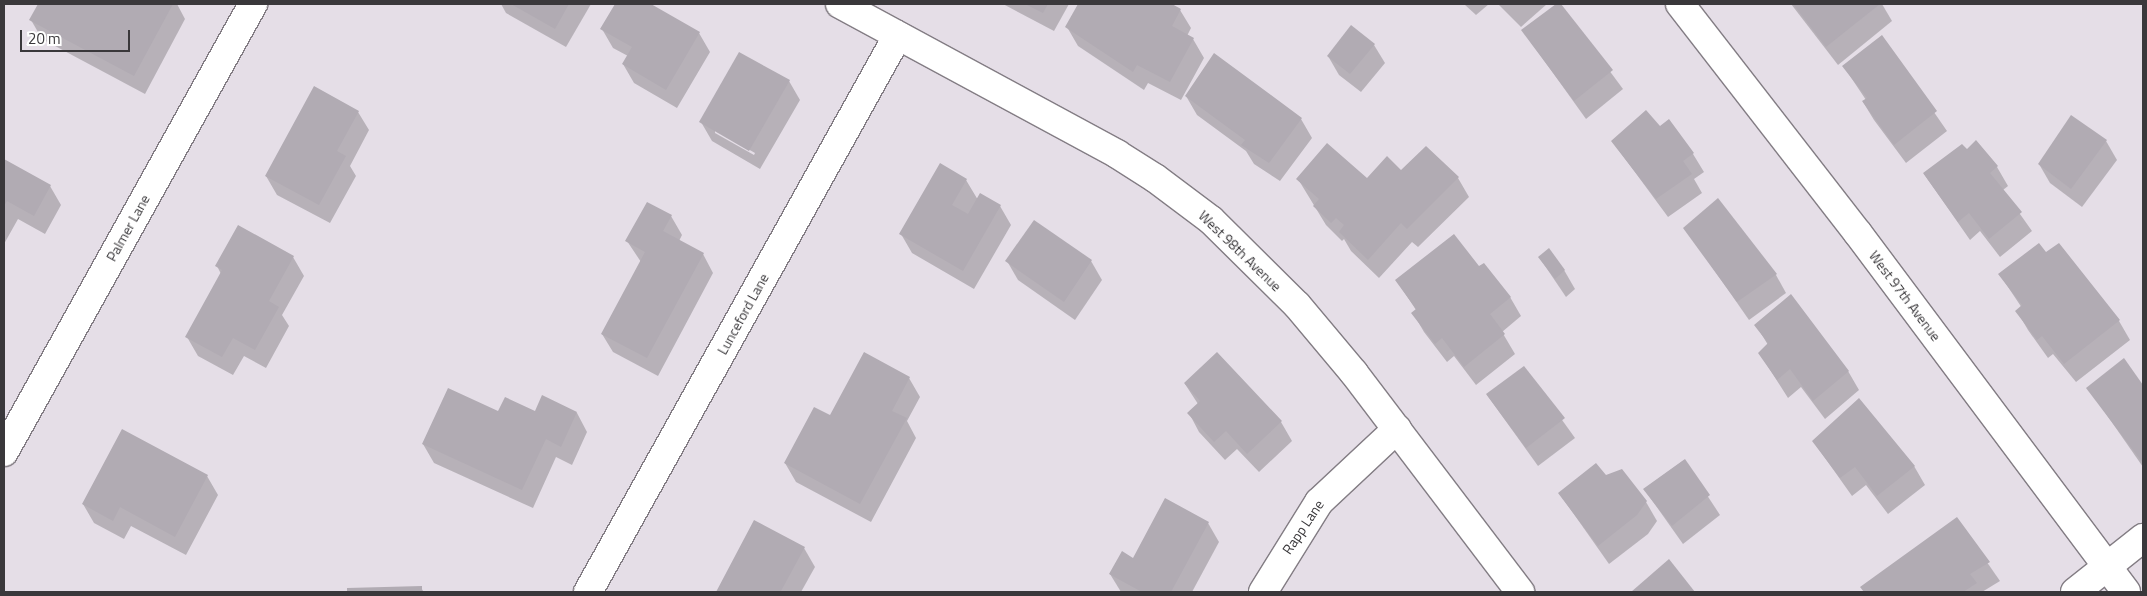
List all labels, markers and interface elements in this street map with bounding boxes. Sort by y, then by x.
scale bar [22,20,132,52]
text: 20 m [28,27,61,50]
street label: Palmer Lane [103,192,153,264]
street label: West 98th Avenue [1195,207,1285,295]
street label: West 97th Avenue [1866,248,1944,344]
street label: Lunceford Lane [714,271,772,357]
street label: Rapp Lane [1279,497,1327,557]

